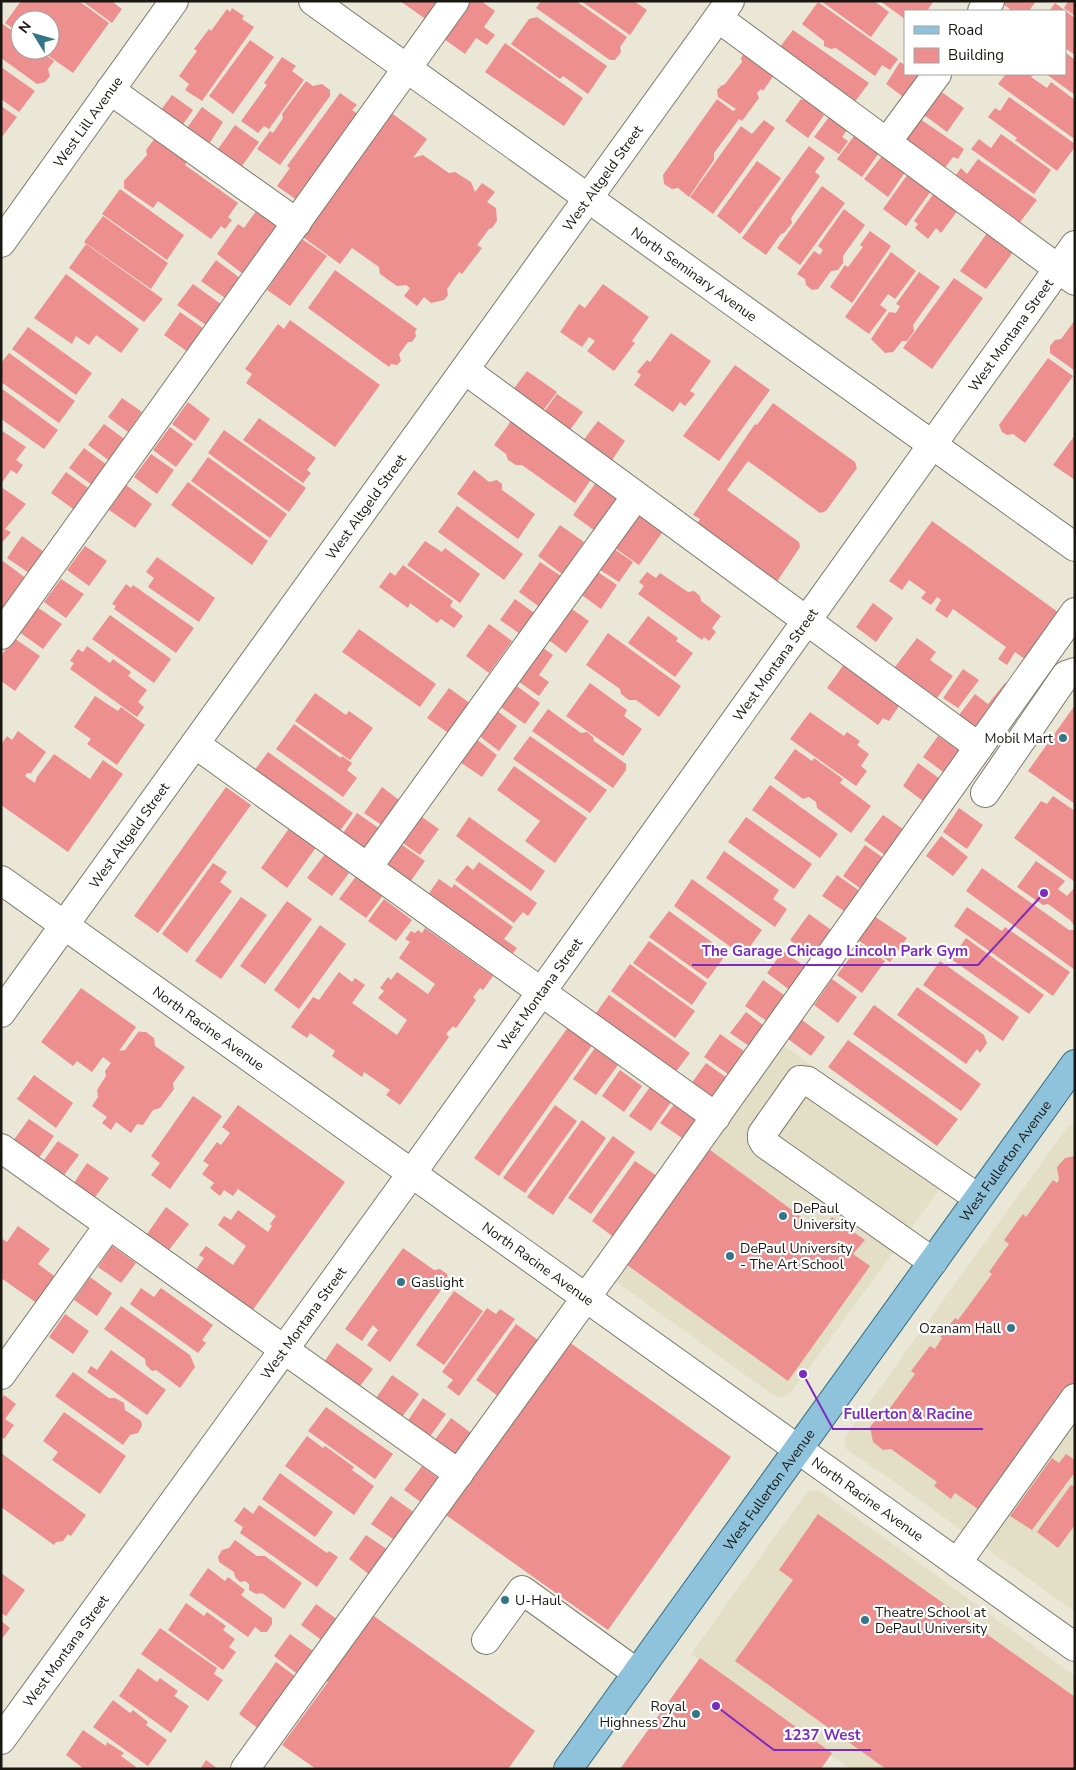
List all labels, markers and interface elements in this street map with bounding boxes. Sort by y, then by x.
north arrow [10,10,60,60]
legend [904,10,1066,75]
text: N [14,18,36,37]
text: Road [948,20,983,40]
text: Building [948,45,1004,65]
street label: West Lill Avenue [49,73,127,171]
street label: West Altgeld Street [558,122,647,235]
street label: North Seminary Avenue [627,223,761,326]
street label: West Montana Street [964,275,1058,396]
street label: West Altgeld Street [322,450,411,564]
street label: West Montana Street [729,605,822,725]
place label: Mobil Mart [984,729,1053,748]
marker: Mobil Mart [1057,732,1069,744]
street label: West Altgeld Street [85,779,174,892]
street label: West Montana Street [493,934,587,1055]
callout: The Garage Chicago Lincoln Park Gym [692,935,978,965]
text: The Garage Chicago Lincoln Park Gym [702,941,968,961]
street label: North Racine Avenue [148,982,268,1075]
street label: West Fullerton Avenue [956,1097,1056,1226]
place label: DePaul University [793,1199,857,1234]
marker: DePaul University [777,1210,789,1222]
street label: North Racine Avenue [478,1218,598,1310]
place label: DePaul University - The Art School [740,1239,853,1274]
marker: DePaul University - The Art School [724,1250,736,1262]
street label: West Montana Street [256,1263,351,1383]
place label: Gaslight [411,1273,464,1292]
marker: Gaslight [395,1276,407,1288]
place label: Ozanam Hall [919,1319,1002,1338]
marker: Ozanam Hall [1005,1322,1017,1334]
callout: Fullerton & Racine [833,1399,983,1429]
text: Fullerton & Racine [843,1404,973,1424]
street label: West Fullerton Avenue [719,1425,819,1555]
street label: North Racine Avenue [808,1453,927,1546]
street label: West Montana Street [19,1591,113,1711]
place label: U-Haul [515,1591,562,1610]
marker: U-Haul [499,1594,511,1606]
place label: Theatre School at DePaul University [875,1603,988,1638]
marker: Theatre School at DePaul University [859,1614,871,1626]
place label: Royal Highness Zhu [599,1697,687,1732]
marker: Royal Highness Zhu [690,1708,702,1720]
callout: 1237 West [774,1720,871,1750]
text: 1237 West [784,1725,861,1745]

